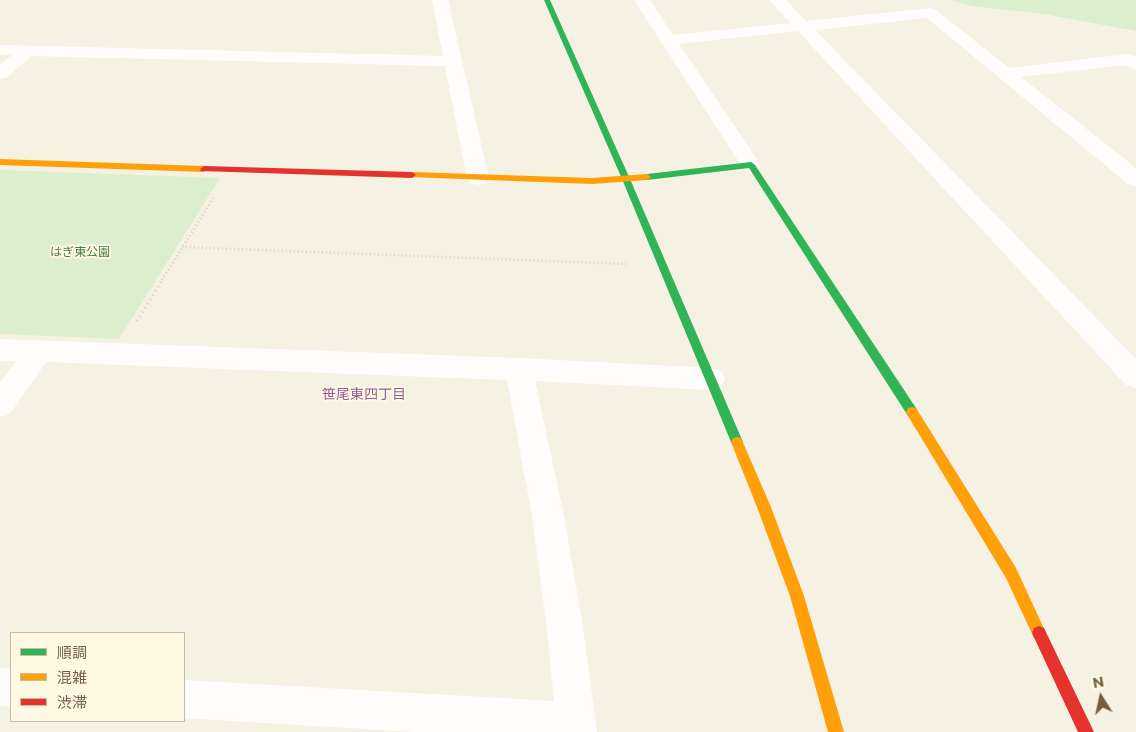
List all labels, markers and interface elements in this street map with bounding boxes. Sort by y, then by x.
park label: はぎ東公園 [50,245,110,259]
district label: 笹尾東四丁目 [322,387,406,403]
legend [10,632,185,722]
text: 順調 [57,643,87,662]
text: 混雑 [57,668,87,687]
north arrow [1076,672,1126,722]
text: N [1091,672,1106,692]
text: 渋滞 [57,693,87,712]

